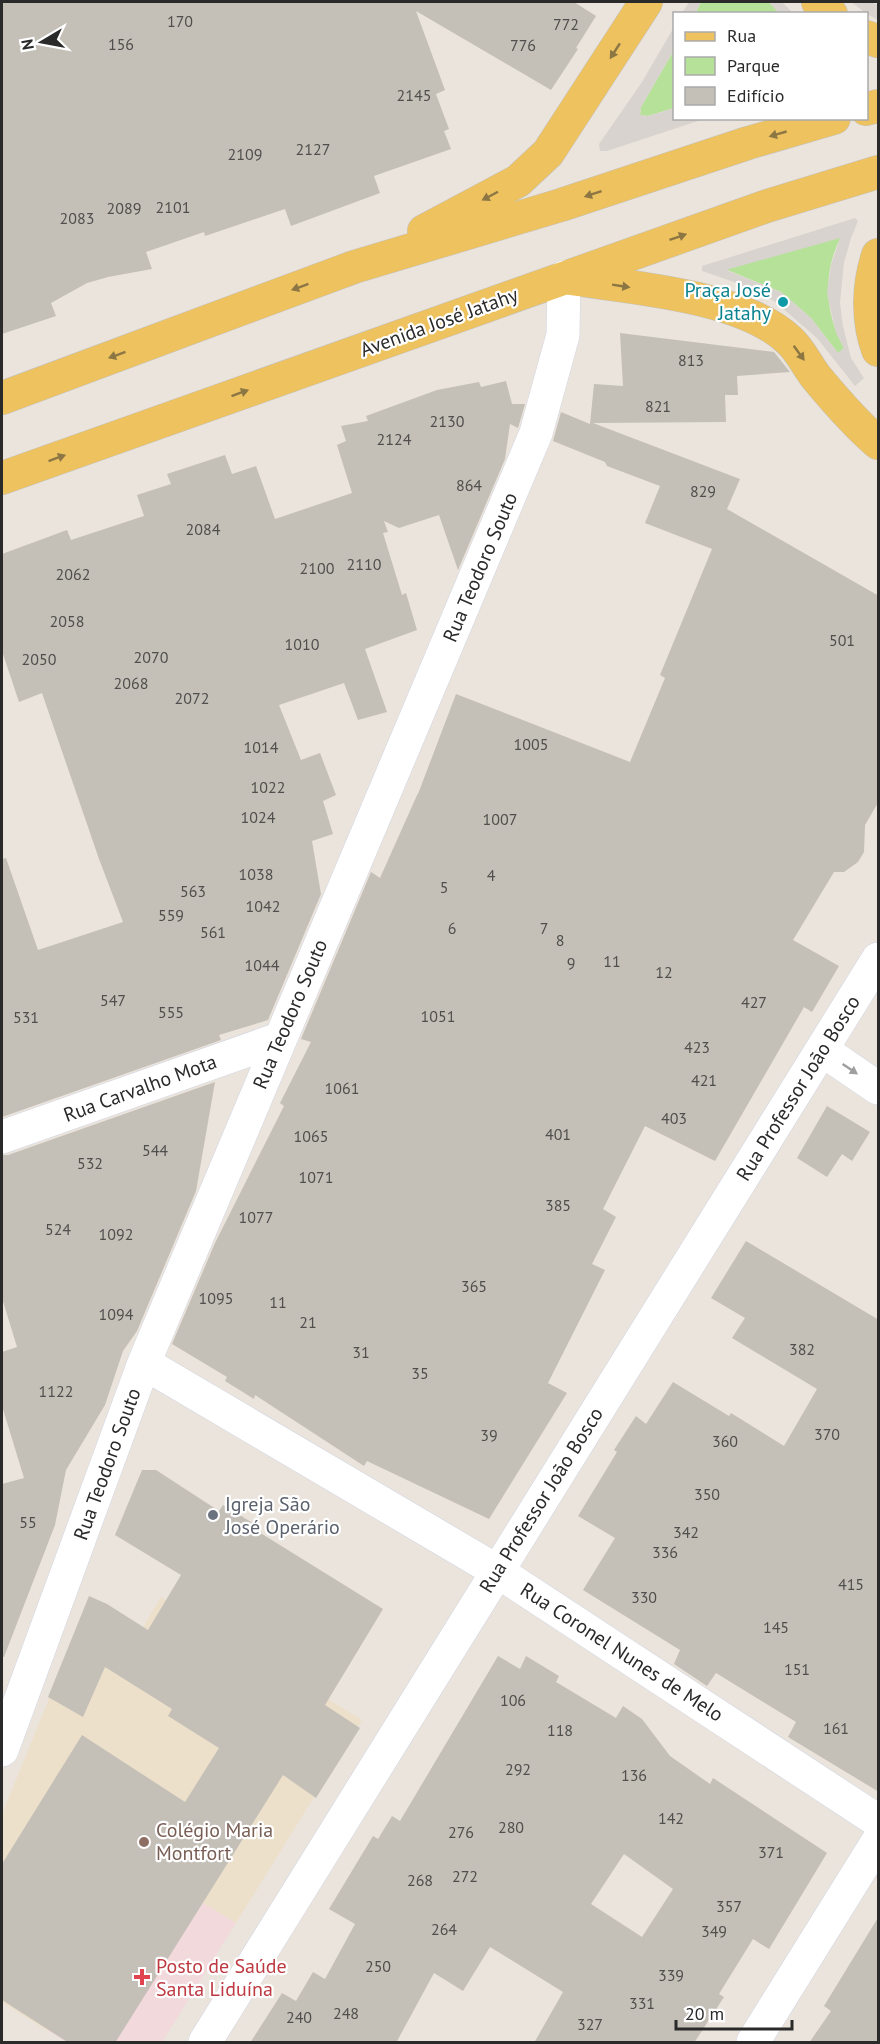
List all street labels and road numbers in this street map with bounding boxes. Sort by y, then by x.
street label: Avenida José Jatahy [357,281,522,363]
street label: Rua Teodoro Souto [437,488,523,646]
street label: Rua Teodoro Souto [247,935,333,1093]
street label: Rua Professor João Bosco [730,990,866,1186]
street label: Rua Carvalho Mota [60,1048,220,1128]
street label: Rua Teodoro Souto [67,1384,147,1544]
street label: Rua Professor João Bosco [473,1402,609,1598]
street label: Rua Coronel Nunes de Melo [516,1577,728,1727]

